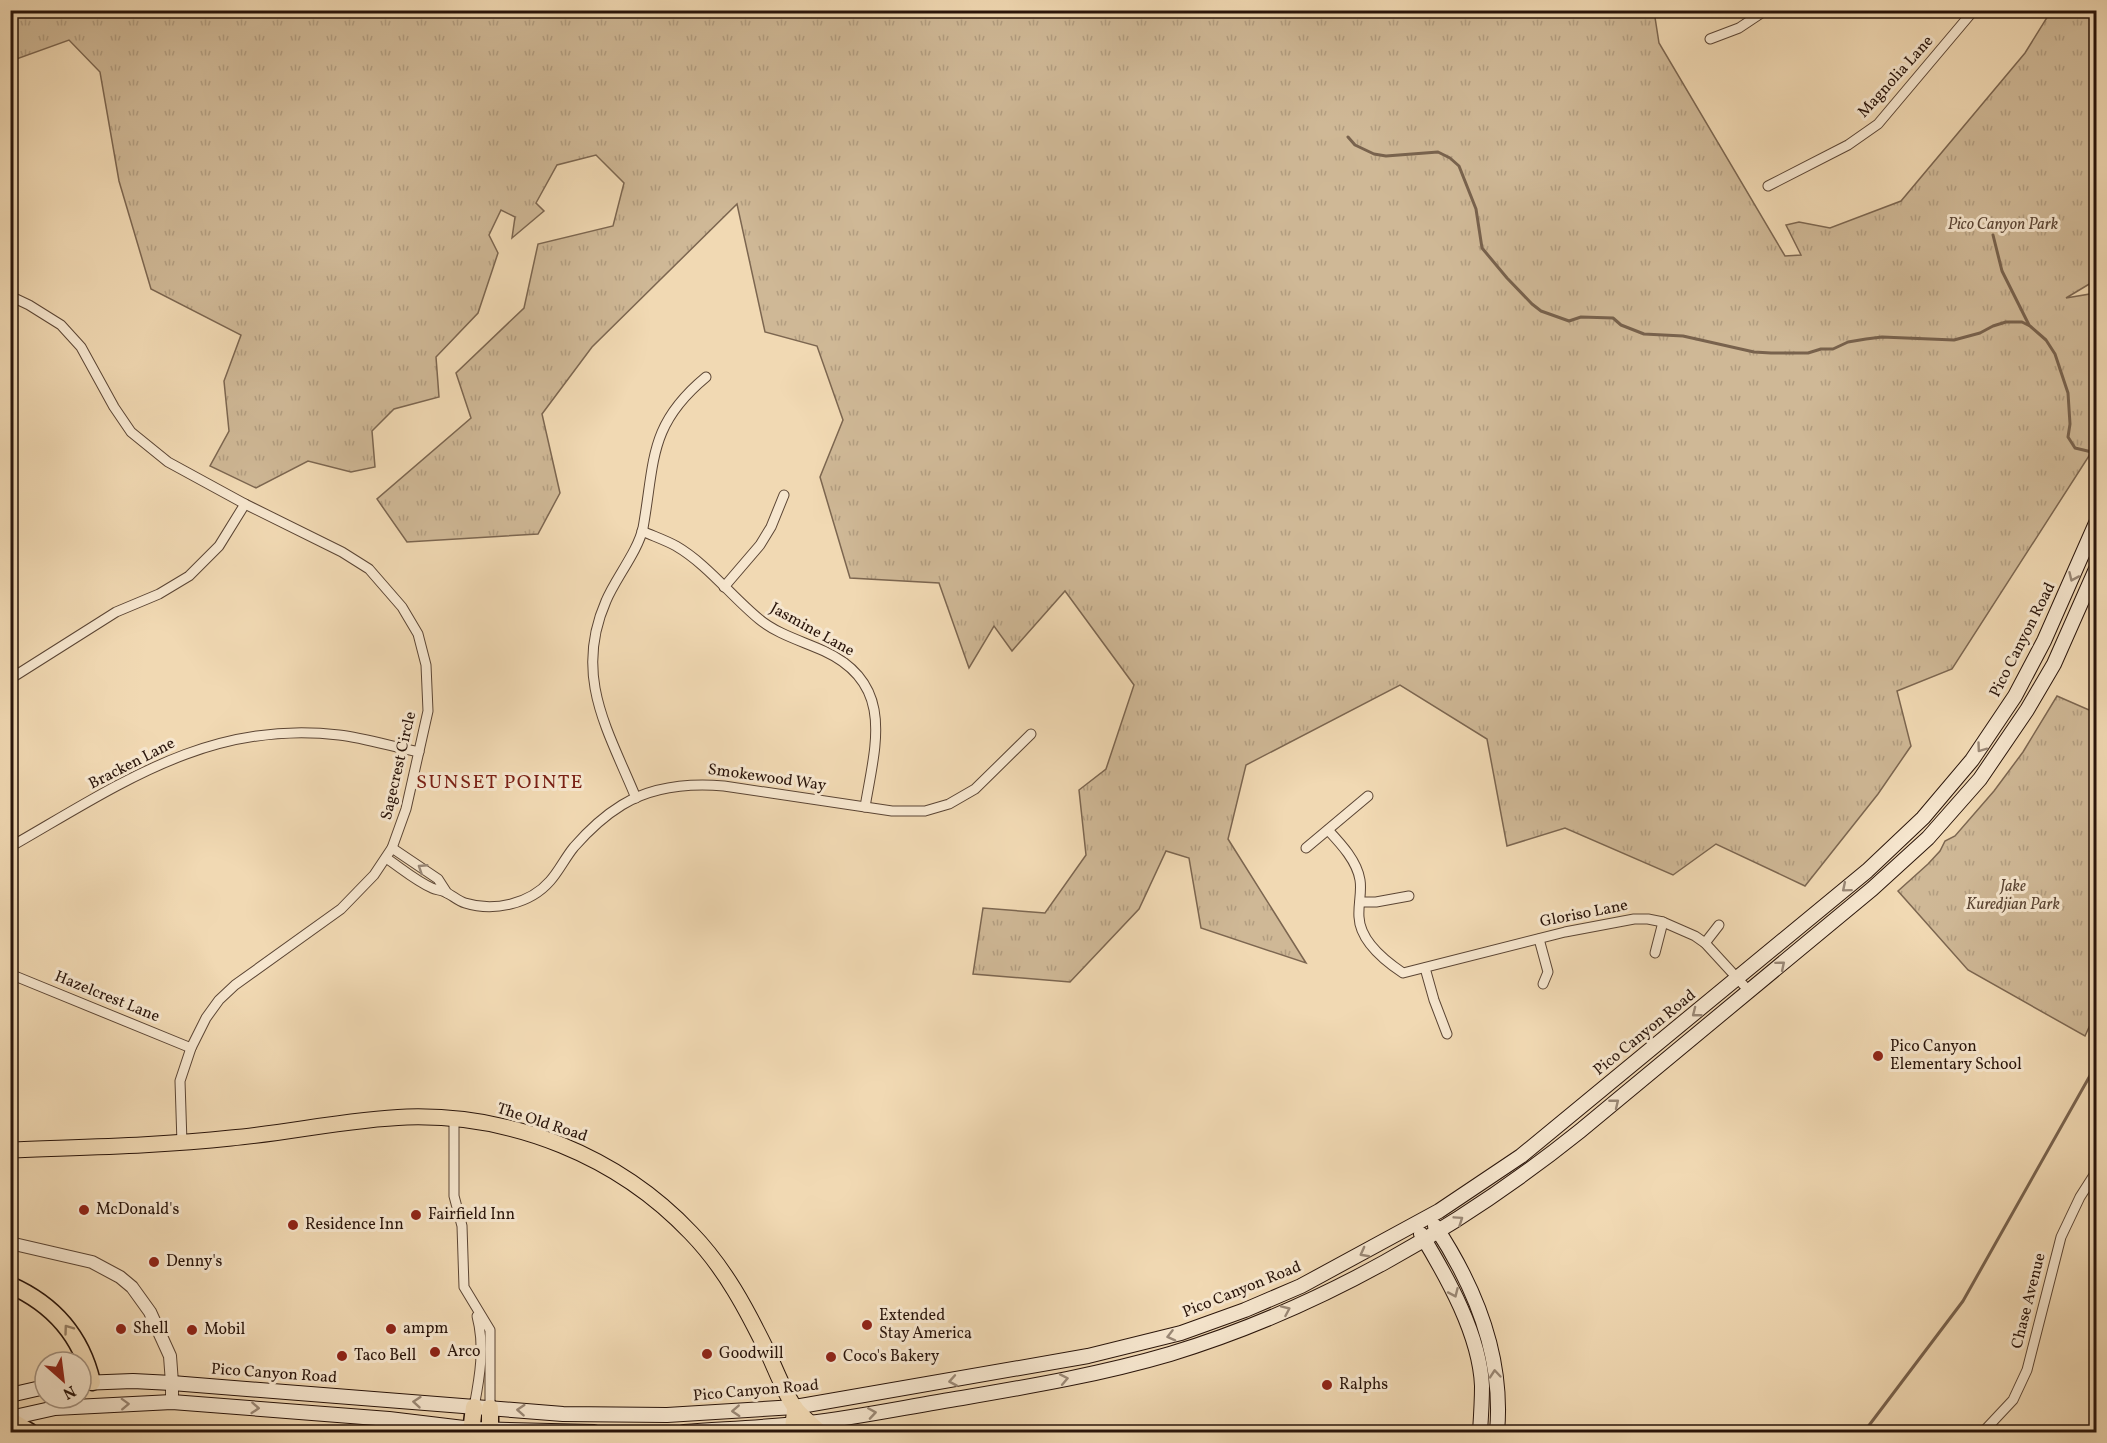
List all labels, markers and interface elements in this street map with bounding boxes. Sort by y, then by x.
street label: Magnolia Lane [1853,31,1939,123]
park label: Pico Canyon Park [1948,214,2059,236]
one-way arrow [2068,570,2080,581]
street label: Pico Canyon Road [1985,579,2061,701]
street label: Jasmine Lane [766,598,858,662]
street label: Sagecrest Circle [376,710,422,822]
street label: Bracken Lane [85,733,179,795]
one-way arrow [1977,742,1988,753]
street label: Smokewood Way [706,759,828,797]
district label: SUNSET POINTE [416,769,584,797]
one-way arrow [418,864,429,875]
park label: Jake Kuredjian Park [1966,876,2061,916]
one-way arrow [1842,881,1853,892]
street label: Gloriso Lane [1538,895,1630,933]
one-way arrow [1774,961,1785,972]
street label: Hazelcrest Lane [51,966,163,1028]
street label: Pico Canyon Road [1589,985,1701,1081]
one-way arrow [1691,1005,1702,1016]
place label: Pico Canyon Elementary School [1890,1036,2022,1076]
marker: Pico Canyon Elementary School [1871,1049,1885,1063]
street label: The Old Road [494,1098,590,1148]
one-way arrow [1608,1099,1619,1110]
place label: McDonald's [96,1199,179,1221]
marker: McDonald's [77,1203,91,1217]
place label: Fairfield Inn [428,1204,515,1226]
marker: Fairfield Inn [409,1208,423,1222]
place label: Residence Inn [305,1214,404,1236]
one-way arrow [1452,1216,1463,1227]
marker: Residence Inn [286,1218,300,1232]
one-way arrow [1360,1246,1370,1257]
place label: Denny's [166,1251,223,1273]
street label: Chase Avenue [2006,1251,2052,1351]
marker: Denny's [147,1255,161,1269]
street label: Pico Canyon Road [1179,1256,1305,1324]
one-way arrow [1446,1287,1458,1298]
place label: Extended Stay America [879,1305,972,1345]
one-way arrow [1280,1305,1291,1317]
place label: Shell [133,1318,169,1340]
place label: ampm [403,1318,448,1340]
marker: Extended Stay America [860,1318,874,1332]
place label: Mobil [204,1319,245,1341]
marker: Shell [114,1322,128,1336]
marker: ampm [384,1322,398,1336]
marker: Mobil [185,1323,199,1337]
one-way arrow [65,1324,76,1335]
one-way arrow [1166,1328,1176,1341]
place label: Arco [447,1341,481,1363]
place label: Goodwill [719,1343,784,1365]
place label: Taco Bell [354,1345,417,1367]
marker: Arco [428,1345,442,1359]
place label: Coco's Bakery [843,1346,940,1368]
marker: Goodwill [700,1347,714,1361]
marker: Taco Bell [335,1349,349,1363]
north arrow [33,1350,93,1410]
marker: Coco's Bakery [824,1350,838,1364]
street label: Pico Canyon Road [210,1359,338,1389]
one-way arrow [1489,1370,1502,1379]
one-way arrow [1059,1373,1069,1386]
one-way arrow [948,1374,958,1387]
place label: Ralphs [1339,1374,1388,1396]
street label: Pico Canyon Road [692,1375,820,1407]
marker: Ralphs [1320,1378,1334,1392]
text: N [58,1379,79,1404]
one-way arrow [413,1396,422,1409]
one-way arrow [121,1397,130,1410]
one-way arrow [250,1401,259,1414]
one-way arrow [516,1404,525,1417]
one-way arrow [732,1404,741,1417]
one-way arrow [867,1407,876,1419]

